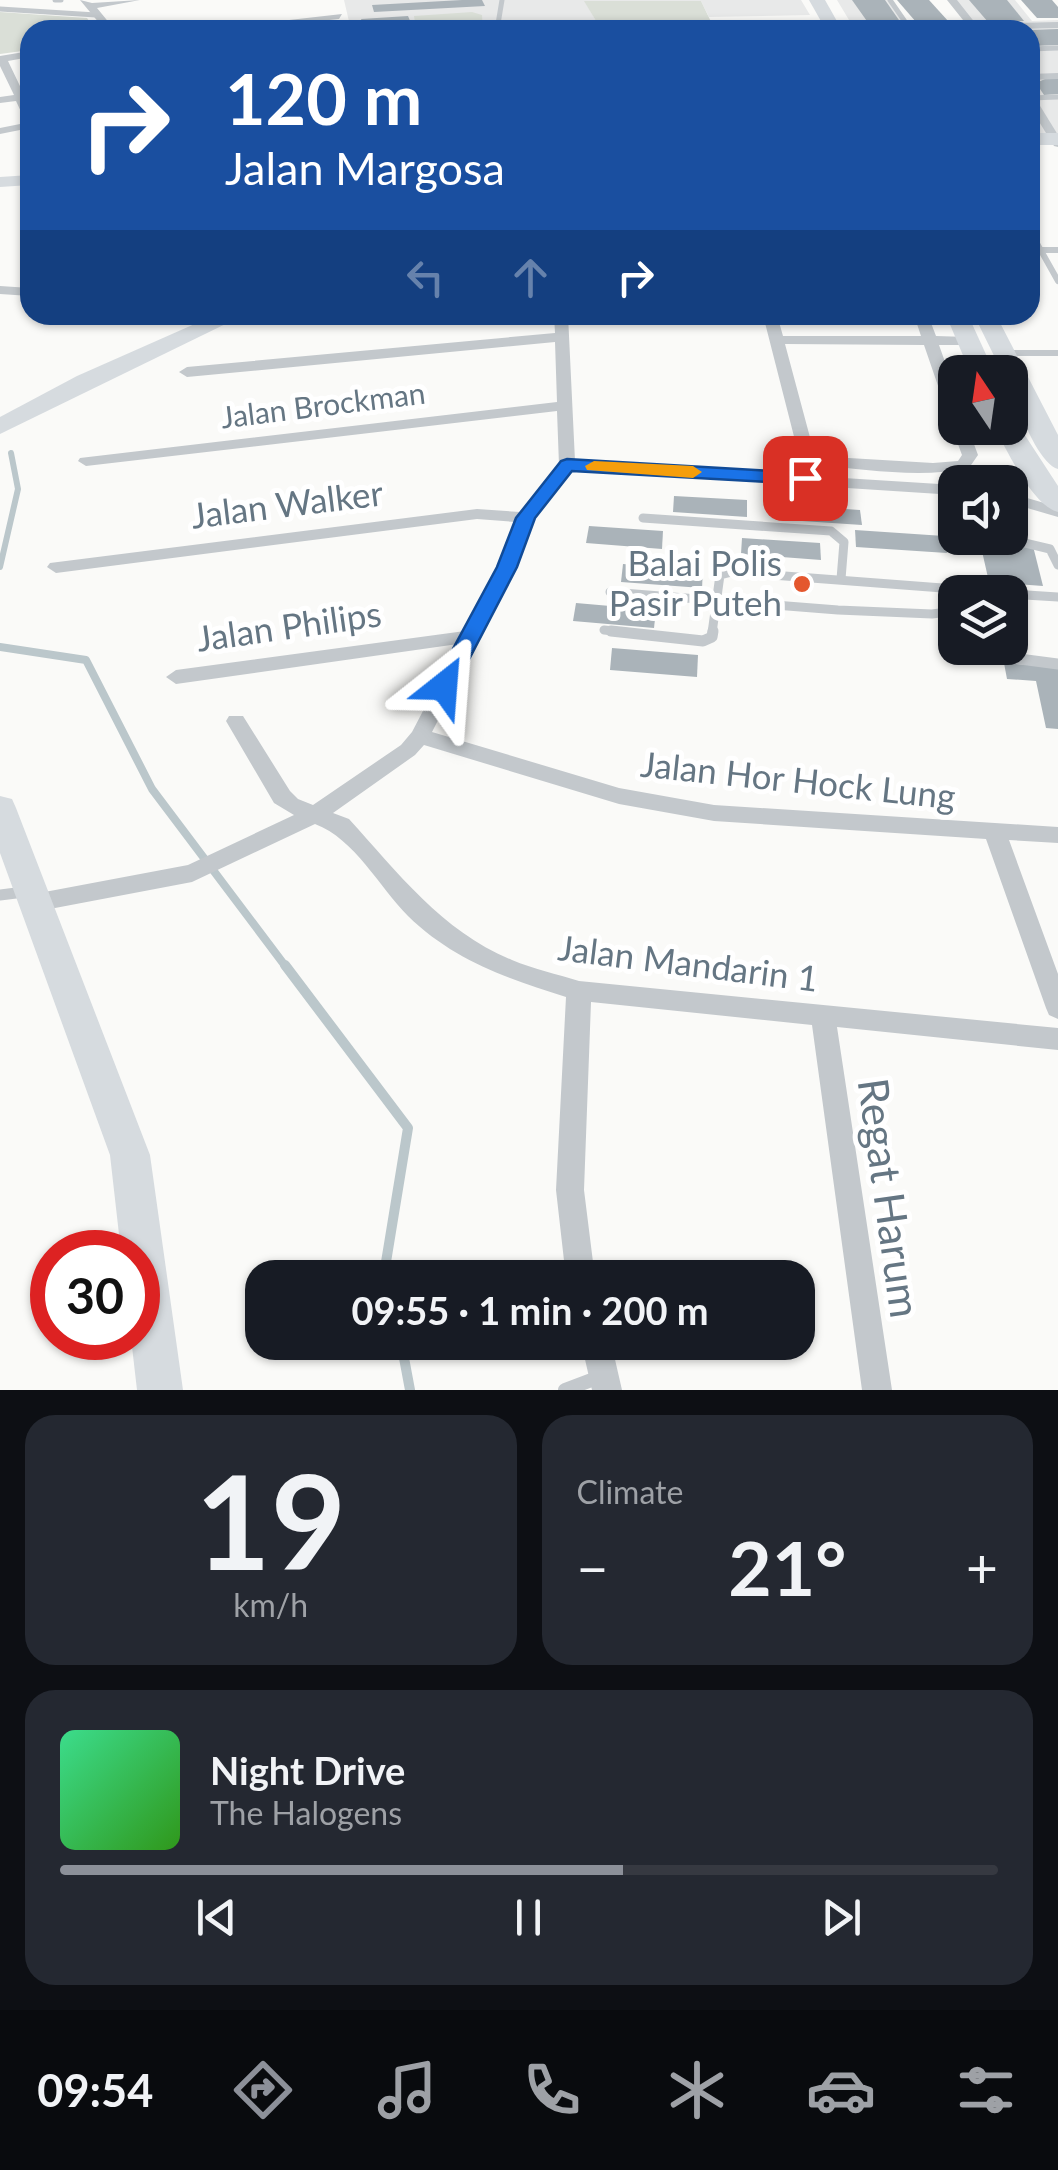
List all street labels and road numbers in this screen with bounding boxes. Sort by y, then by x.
street label: Jalan Brockman [218,374,427,434]
street label: Jalan Walker [188,470,385,536]
street label: Jalan Philips [194,591,384,659]
street label: Jalan Hor Hock Lung [639,742,958,816]
street label: Jalan Mandarin 1 [556,925,821,999]
street label: Regat Harum [848,1075,932,1321]

